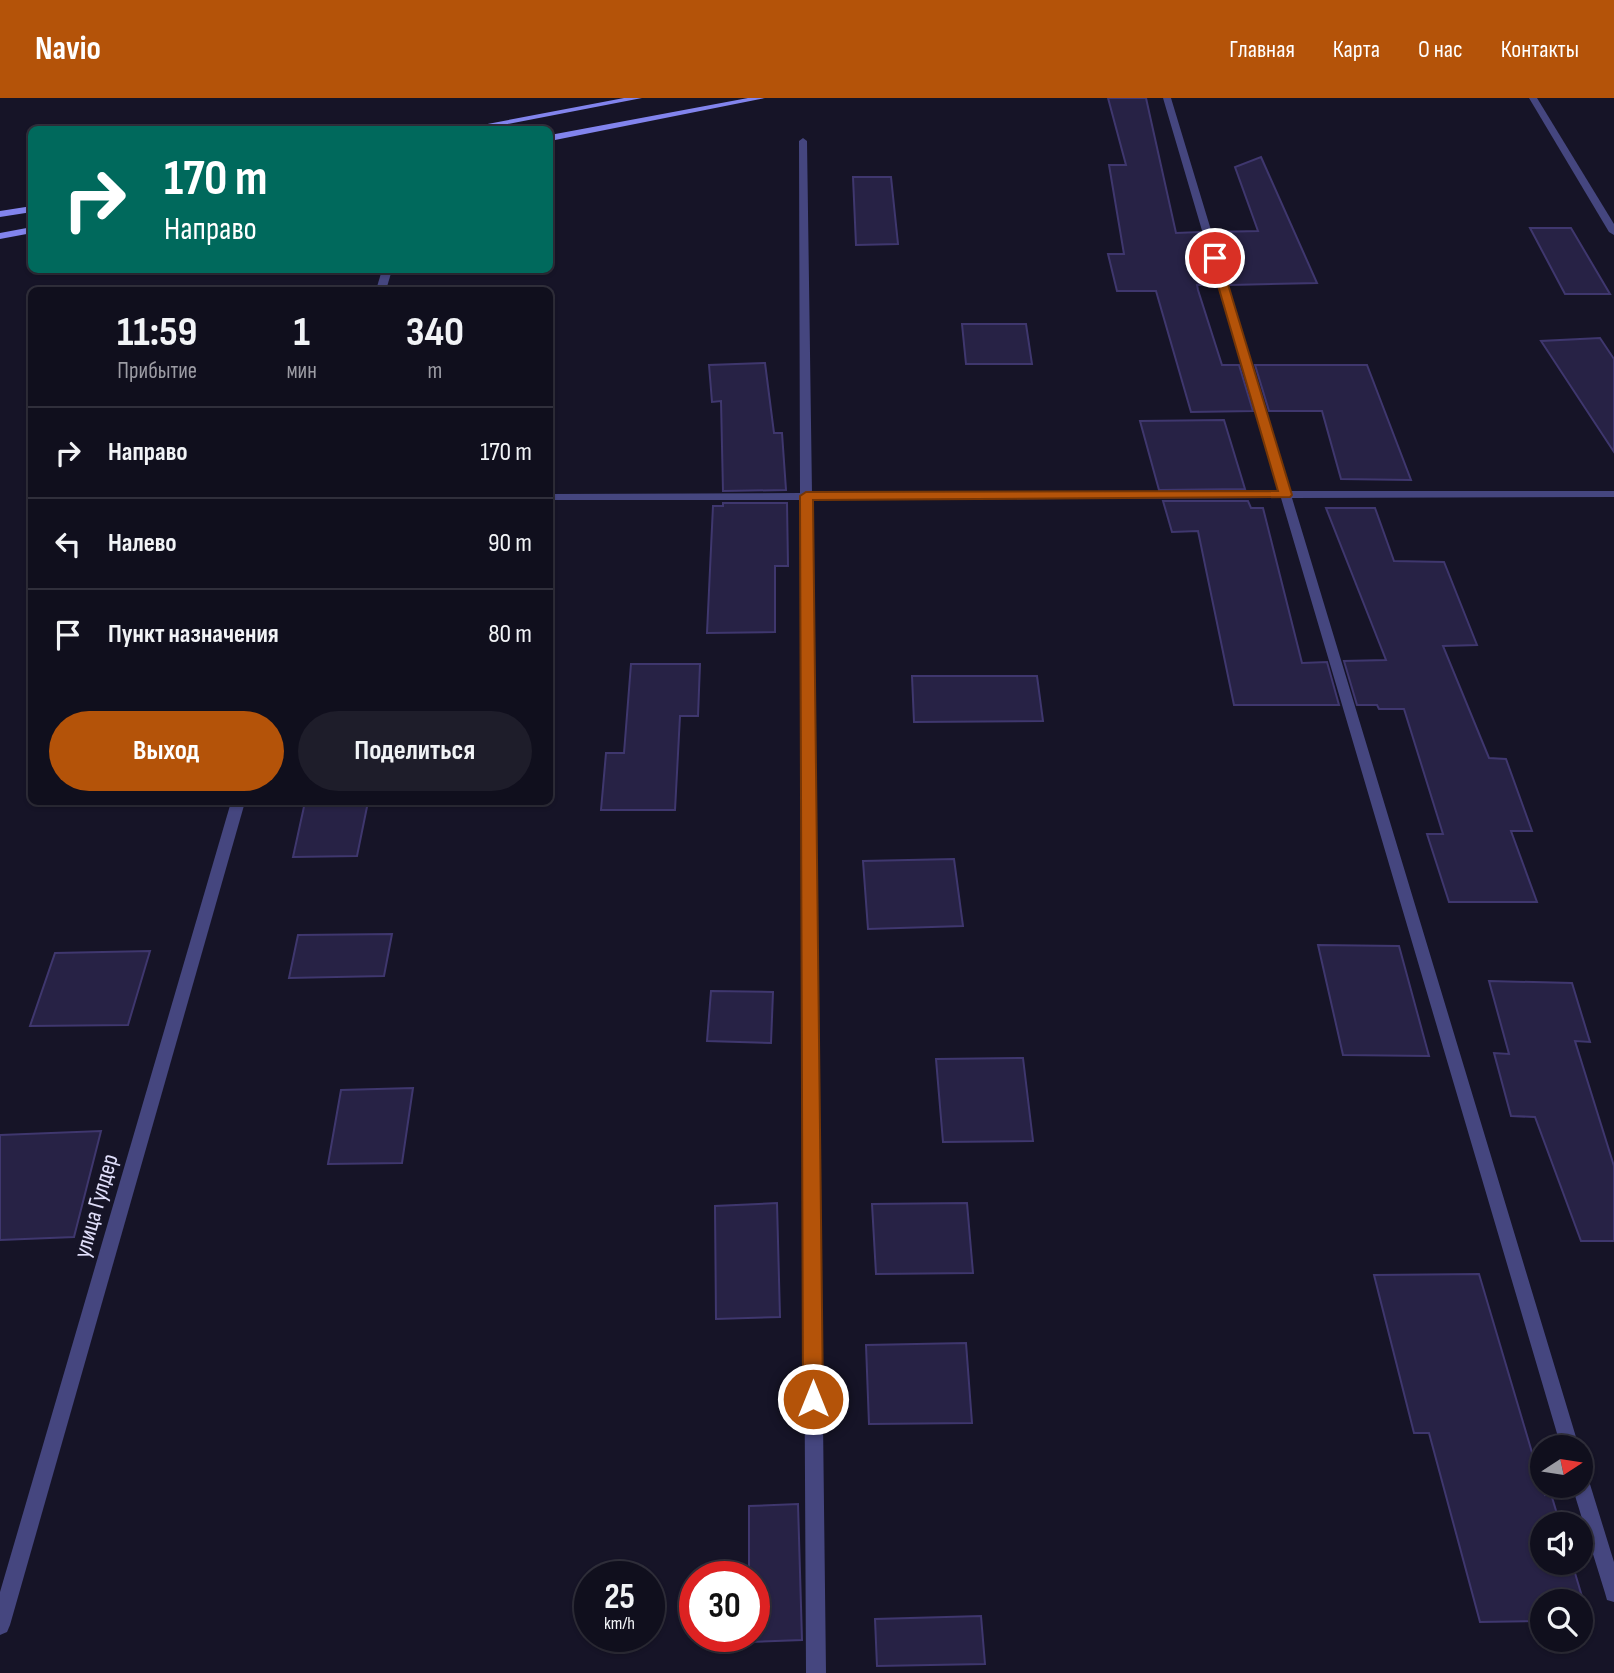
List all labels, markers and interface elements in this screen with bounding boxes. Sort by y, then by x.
text: Navio [35,29,101,69]
text: Главная [1229,35,1295,64]
text: Карта [1333,35,1380,64]
text: О нас [1418,35,1463,64]
text: Контакты [1501,35,1579,64]
text: 170 m [164,150,268,209]
icon: right [49,154,140,245]
text: Направо [164,210,257,249]
pin [1185,228,1245,288]
icon: arrive [1196,239,1234,277]
text: 11:59 [117,307,198,358]
text: 1 [293,307,310,358]
text: 340 [406,307,464,358]
text: Прибытие [117,357,197,385]
text: мин [286,357,317,385]
text: m [428,357,442,385]
icon: right [49,434,87,472]
text: Направо [108,437,187,468]
text: 170 m [480,437,532,468]
icon: left [49,525,87,563]
text: Налево [108,528,177,559]
text: 90 m [488,528,532,559]
icon: arrive [49,616,87,654]
text: Пункт назначения [108,619,279,650]
text: 80 m [488,619,532,650]
button: Выход [49,711,284,791]
button: Поделиться [298,711,532,791]
street label: улица Гулдер [67,1151,125,1261]
position arrow [776,1362,850,1436]
north arrow [1530,1435,1592,1498]
map controls [1530,1435,1593,1652]
button: sound [1530,1512,1593,1575]
speed limit sign: 30 [679,1561,770,1652]
text: 25 [604,1576,635,1619]
button: search [1530,1589,1593,1652]
text: km/h [604,1613,635,1634]

